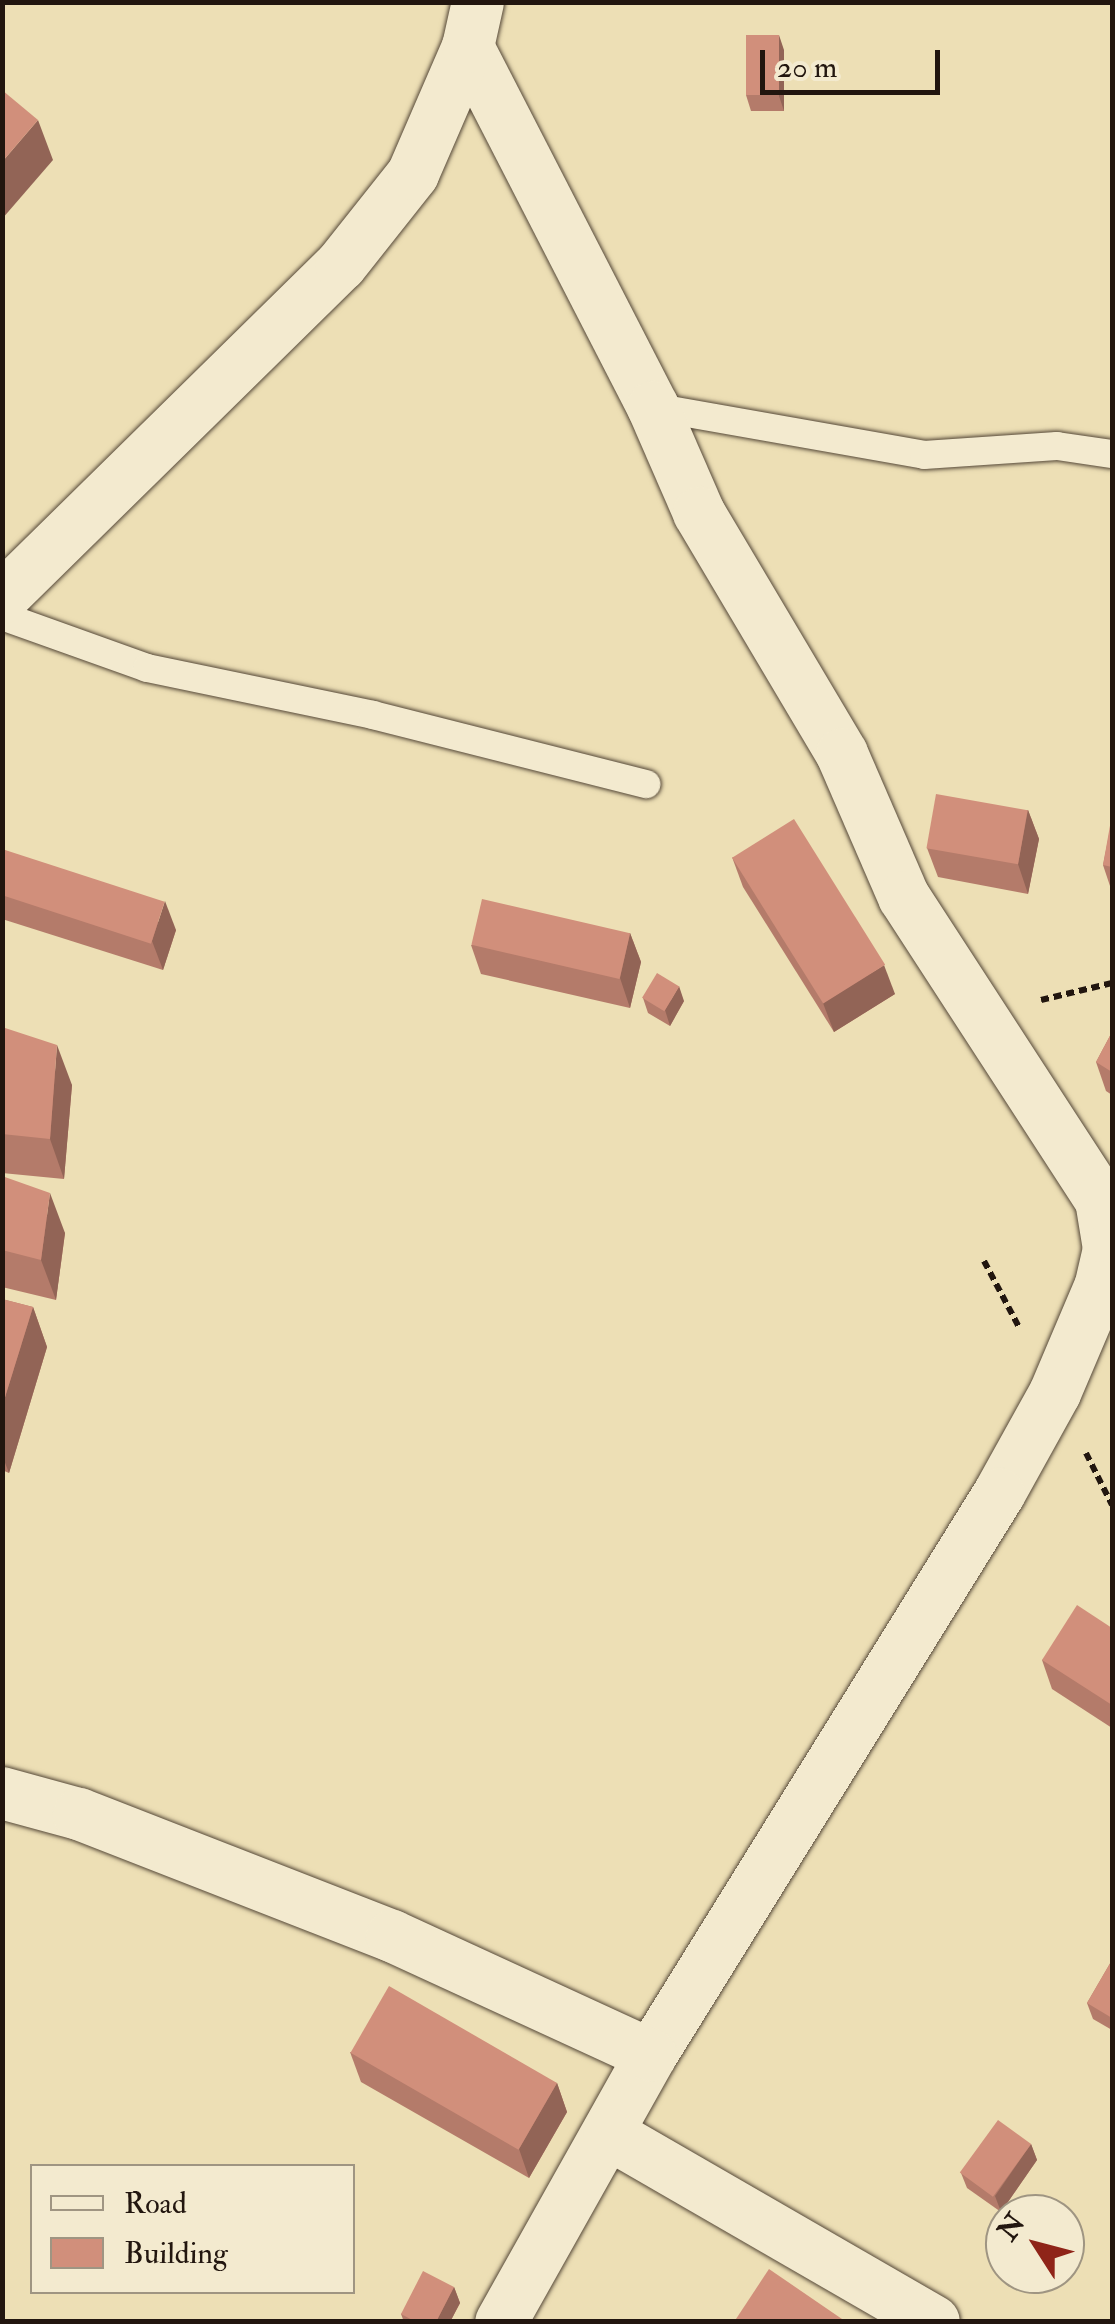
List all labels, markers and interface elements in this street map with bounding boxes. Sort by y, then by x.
scale bar [765,30,945,92]
text: 20 m [777,49,837,86]
legend [30,2164,355,2294]
text: Road [124,2185,187,2222]
north arrow [985,2194,1085,2294]
text: N [990,2207,1033,2248]
text: Building [124,2235,228,2272]

